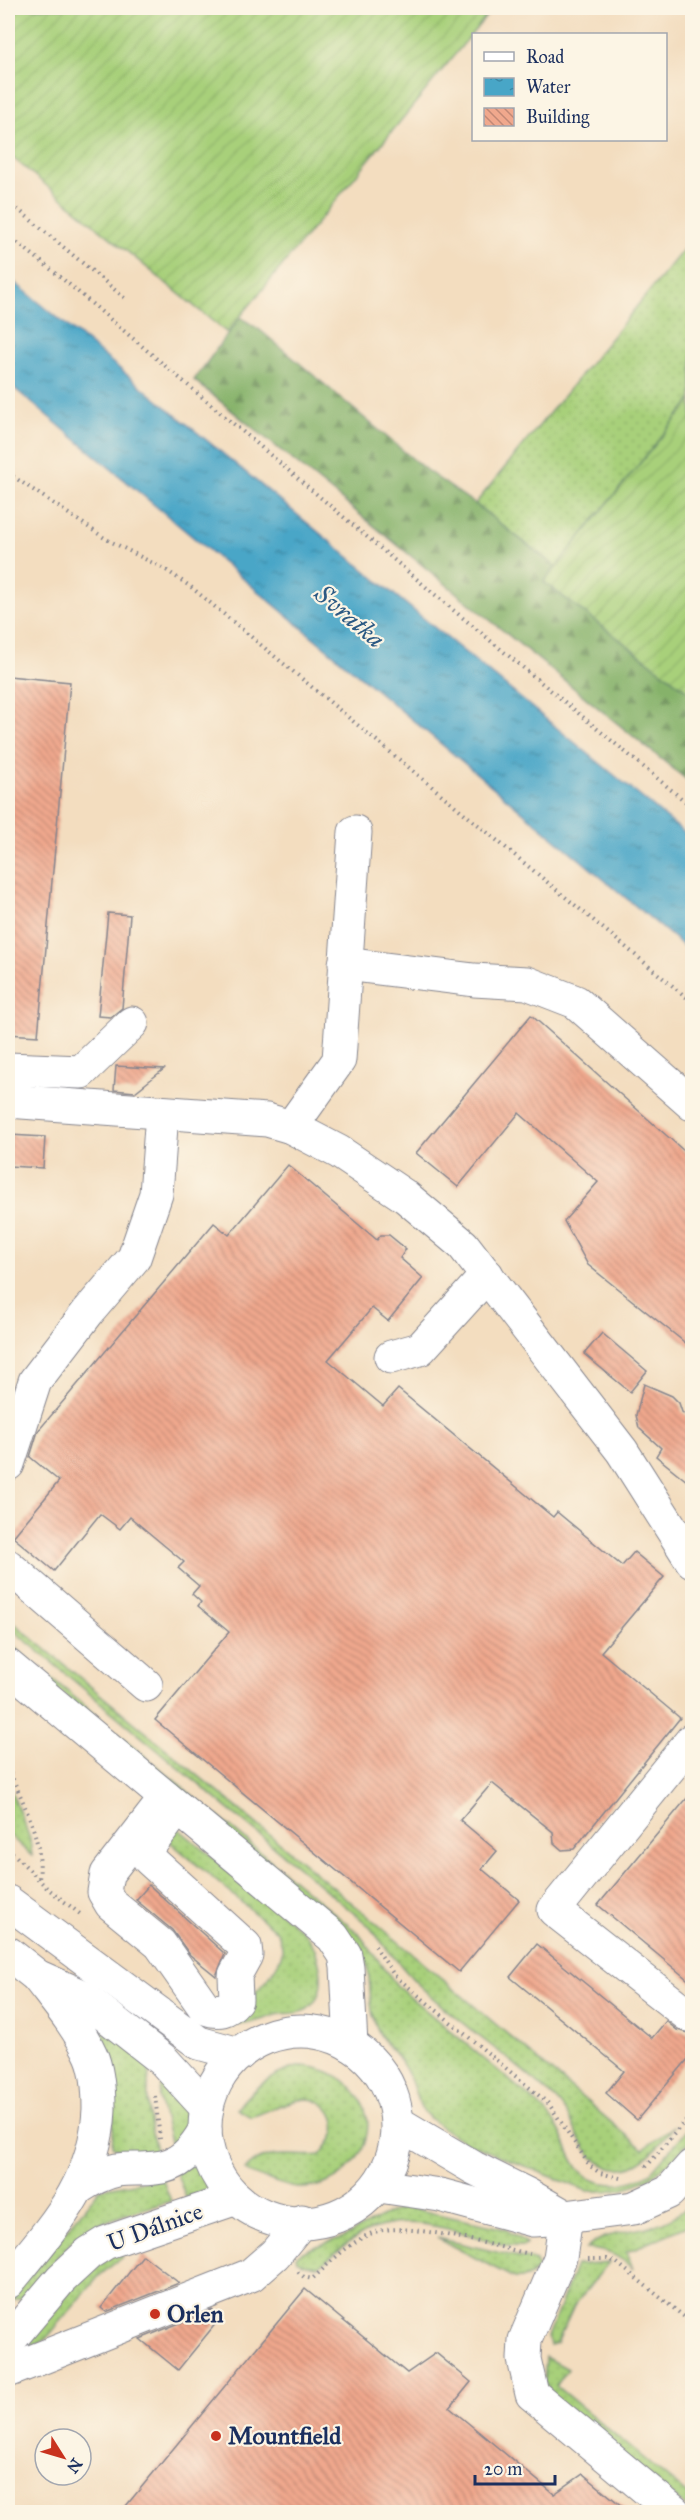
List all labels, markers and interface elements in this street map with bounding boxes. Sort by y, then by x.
legend [472,33,667,141]
text: Road [526,46,564,68]
text: Water [526,76,571,98]
text: Building [526,106,590,129]
water label: Svratka [308,577,392,655]
street label: U Dálnice [103,2196,207,2258]
place label: Orlen [167,2299,224,2329]
marker: Orlen [148,2307,162,2321]
place label: Mountfield [228,2421,342,2451]
north arrow [33,2427,93,2487]
marker: Mountfield [209,2429,223,2443]
scale bar [475,2448,554,2486]
text: N [63,2455,86,2477]
text: 20 m [484,2458,522,2480]

